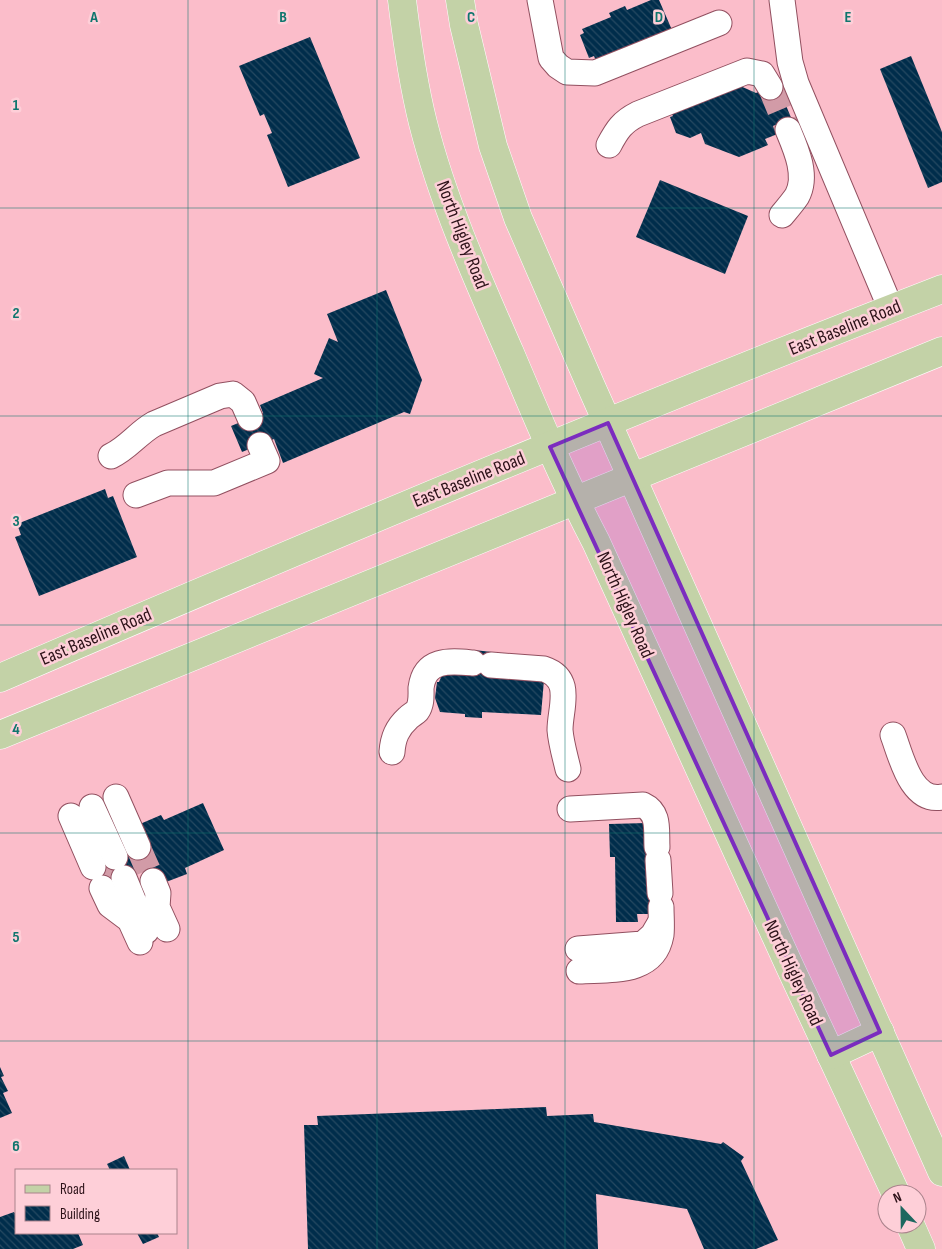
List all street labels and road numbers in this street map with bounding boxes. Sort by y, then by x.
street label: North Higley Road [431,178,493,292]
street label: East Baseline Road [786,295,904,361]
street label: East Baseline Road [410,447,528,513]
street label: North Higley Road [591,548,659,662]
street label: East Baseline Road [37,603,155,671]
street label: North Higley Road [758,916,828,1030]

